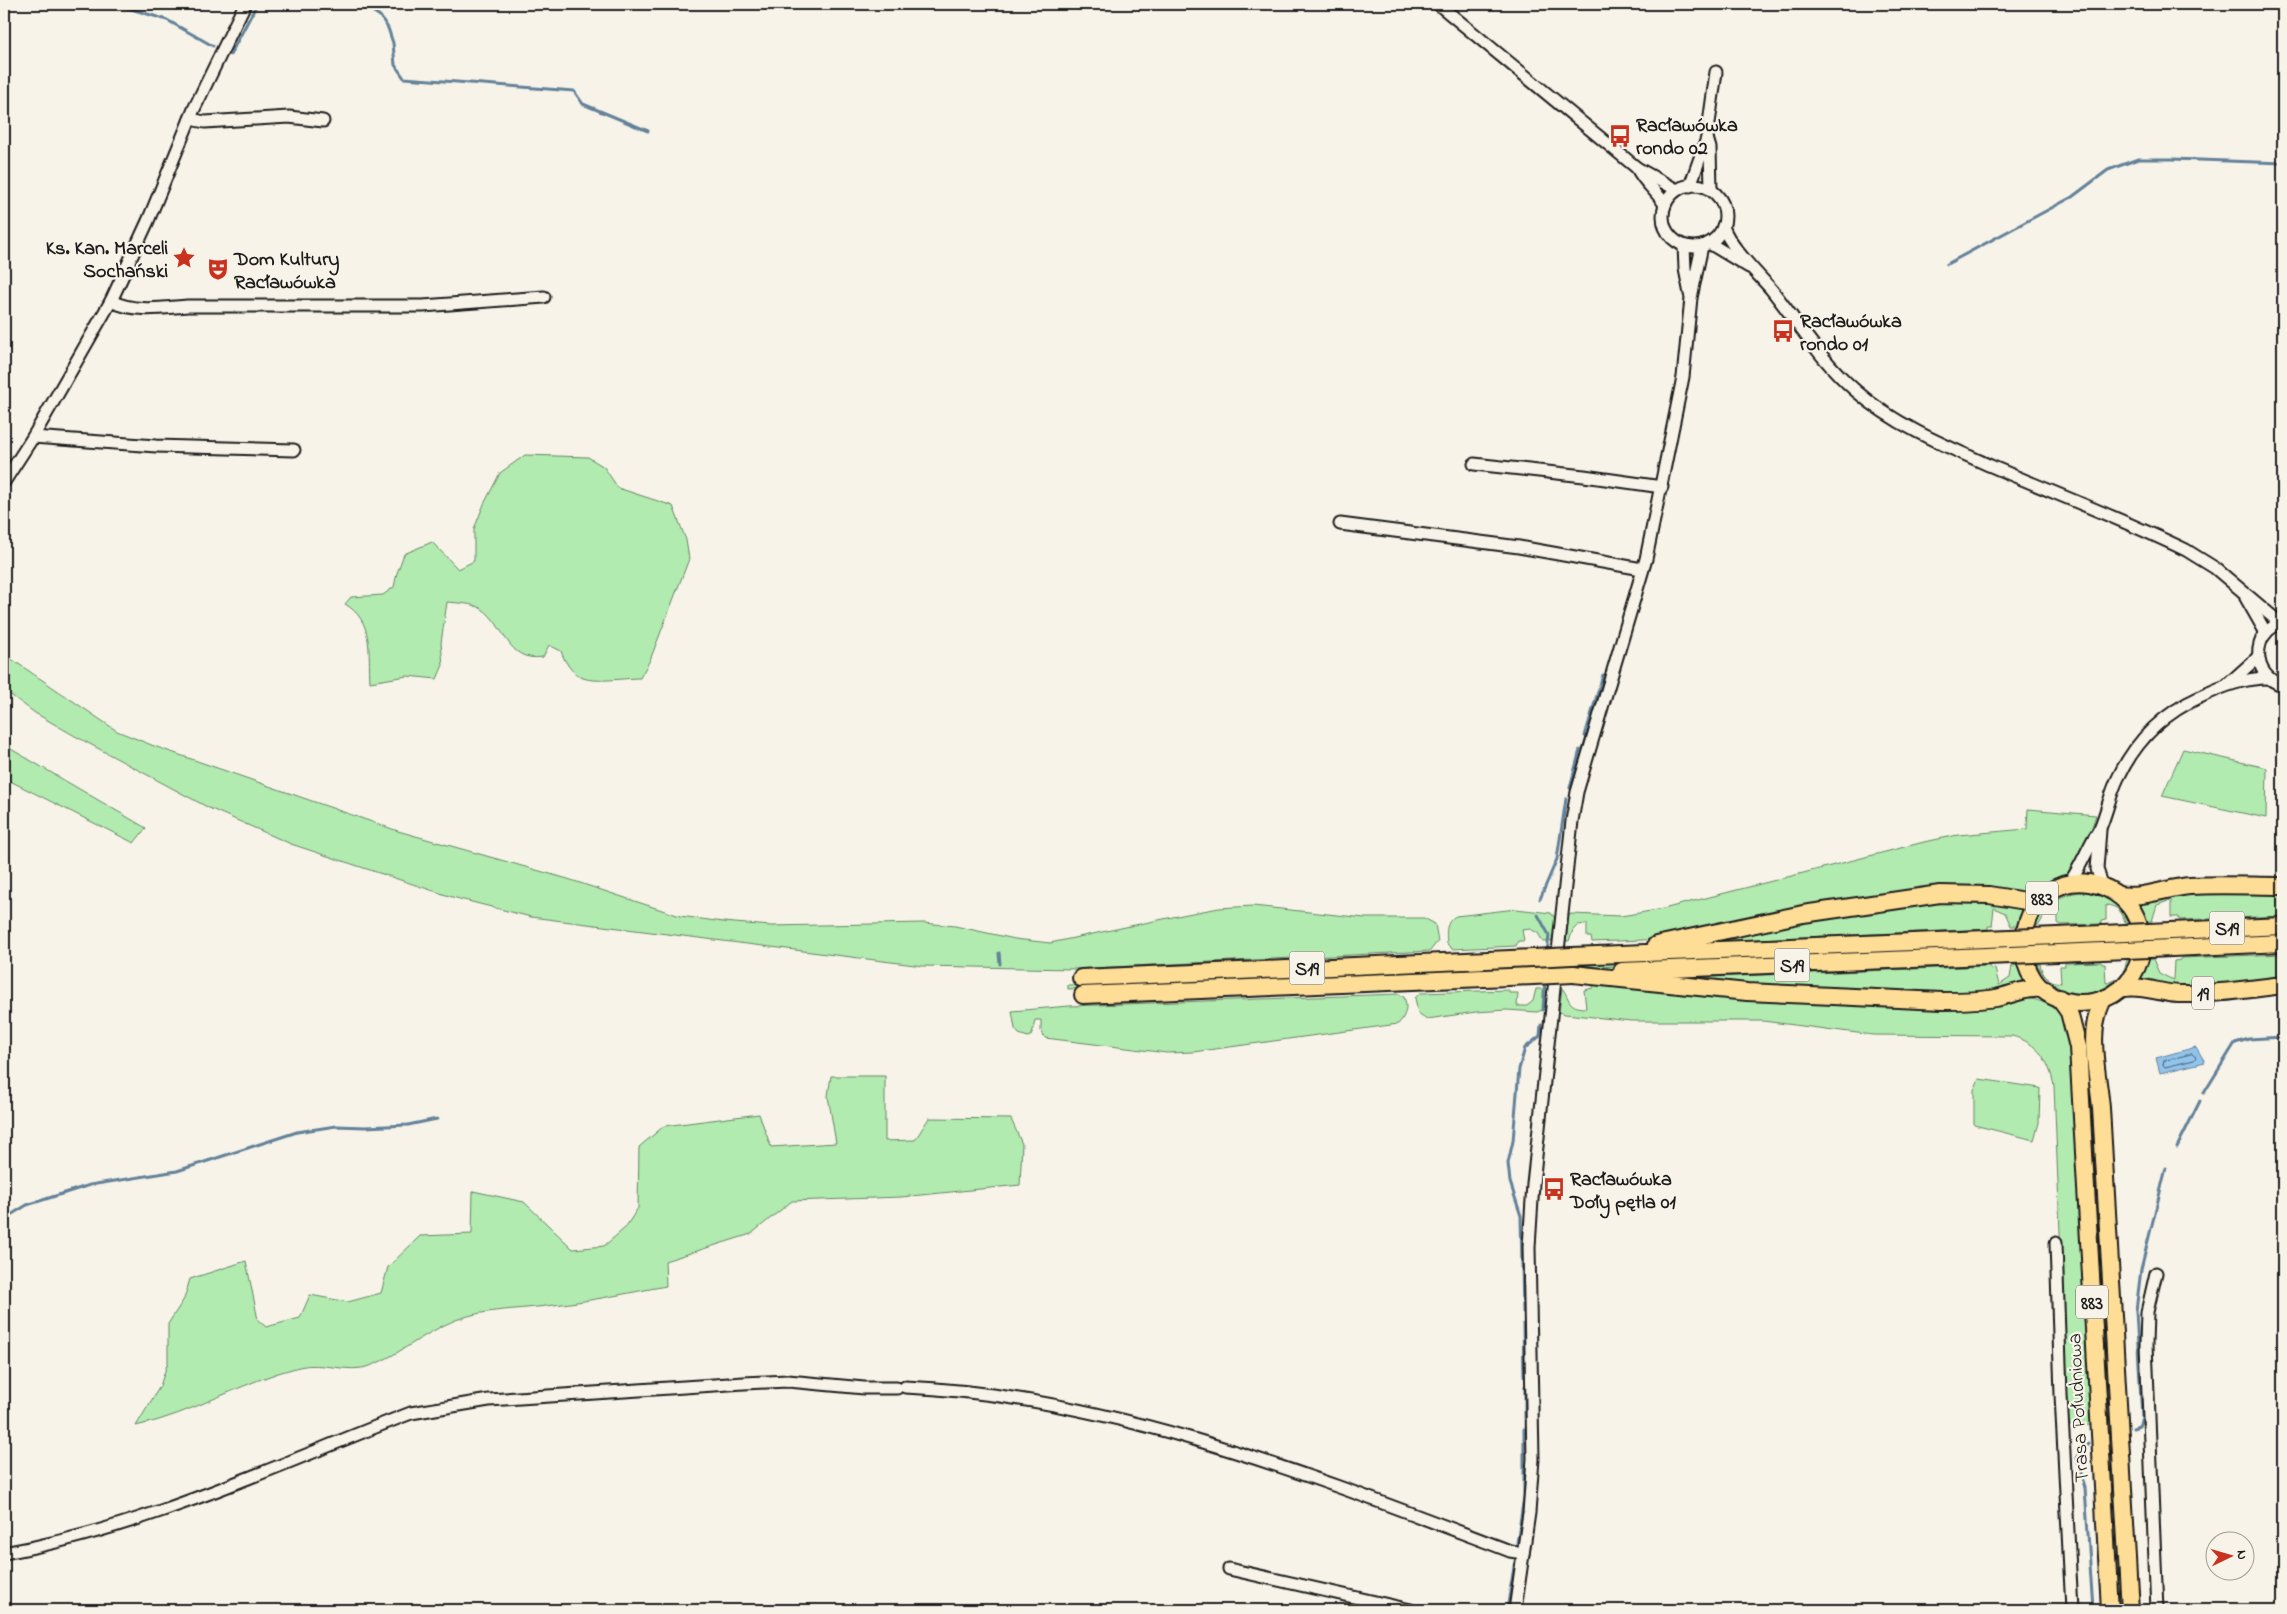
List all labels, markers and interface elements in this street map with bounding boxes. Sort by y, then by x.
place label: Racławówka rondo 02 [1636,112,1738,164]
bus stop icon: Racławówka rondo 02 [1607,123,1633,149]
place label: Ks. Kan. Marceli Sochański [46,235,168,287]
place icon: Ks. Kan. Marceli Sochański [171,245,197,271]
place label: Dom Kultury Racławówka [233,246,339,298]
theatre icon: Dom Kultury Racławówka [205,256,231,282]
place label: Racławówka rondo 01 [1800,308,1902,360]
bus stop icon: Racławówka rondo 01 [1770,318,1796,344]
road number: 883 [2026,881,2058,914]
road number: S19 [2210,911,2244,944]
road number: S19 [1774,948,1810,982]
road number: S19 [1290,951,1324,984]
road number: 19 [2192,976,2214,1010]
place label: Racławówka Doły pętla 01 [1569,1166,1677,1219]
bus stop icon: Racławówka Doły pętla 01 [1541,1176,1567,1202]
road number: 883 [2076,1285,2108,1318]
street label: Trasa Południowa [2061,1332,2098,1483]
north arrow [2204,1532,2254,1582]
text: N [2231,1549,2252,1561]

